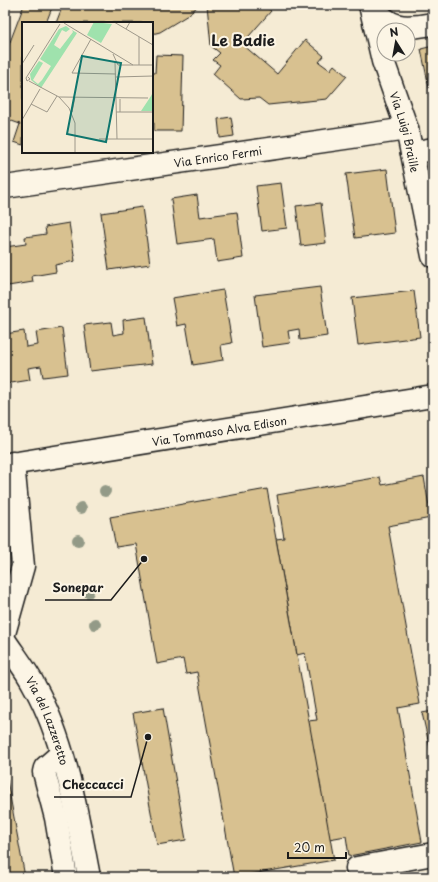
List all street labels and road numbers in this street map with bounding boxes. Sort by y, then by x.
street label: Via Luigi Braille [386,89,424,174]
street label: Via Enrico Fermi [173,142,263,171]
street label: Via Tommaso Alva Edison [151,411,288,450]
street label: Via del Lazzeretto [22,673,73,767]

